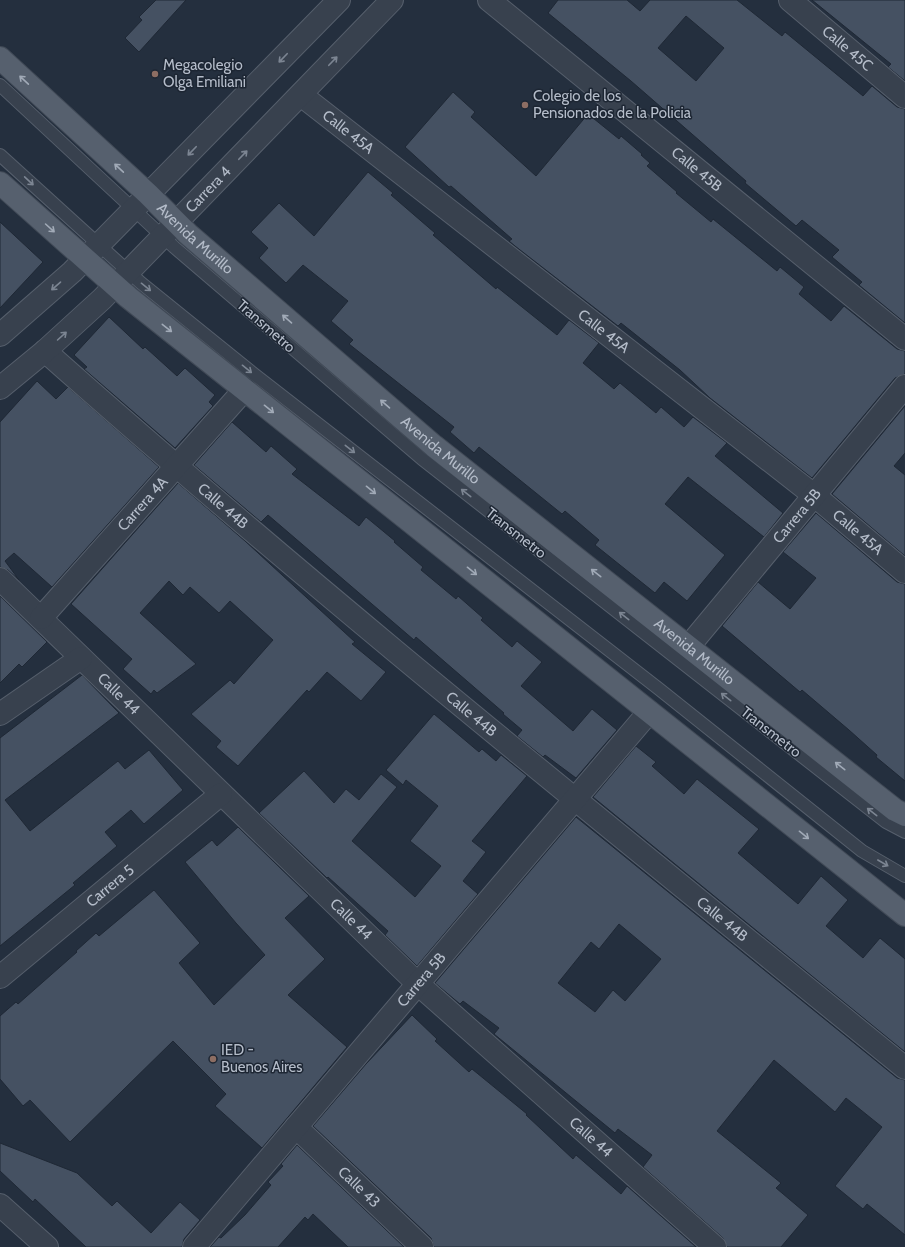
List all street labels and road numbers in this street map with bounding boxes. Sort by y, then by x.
street label: Calle 45C [818,22,876,75]
street label: Calle 45A [319,106,378,158]
street label: Calle 45B [668,143,726,195]
street label: Carrera 4 [182,162,235,216]
street label: Avenida Murillo [153,199,237,278]
street label: Transmetro [233,296,299,356]
street label: Calle 45A [574,305,634,357]
street label: Avenida Murillo [397,412,484,488]
street label: Carrera 4A [114,472,172,535]
street label: Calle 44B [194,479,252,533]
street label: Carrera 5B [769,485,825,547]
street label: Transmetro [482,504,550,562]
street label: Calle 45A [829,506,887,559]
street label: Avenida Murillo [651,614,738,689]
street label: Calle 44 [94,669,144,719]
street label: Calle 44B [442,688,501,740]
street label: Transmetro [737,703,805,761]
street label: Carrera 5 [83,861,138,911]
street label: Calle 44B [693,893,751,945]
street label: Calle 44 [326,895,376,944]
street label: Carrera 5B [393,949,450,1010]
street label: Calle 44 [566,1113,617,1161]
street label: Calle 43 [334,1163,384,1211]

